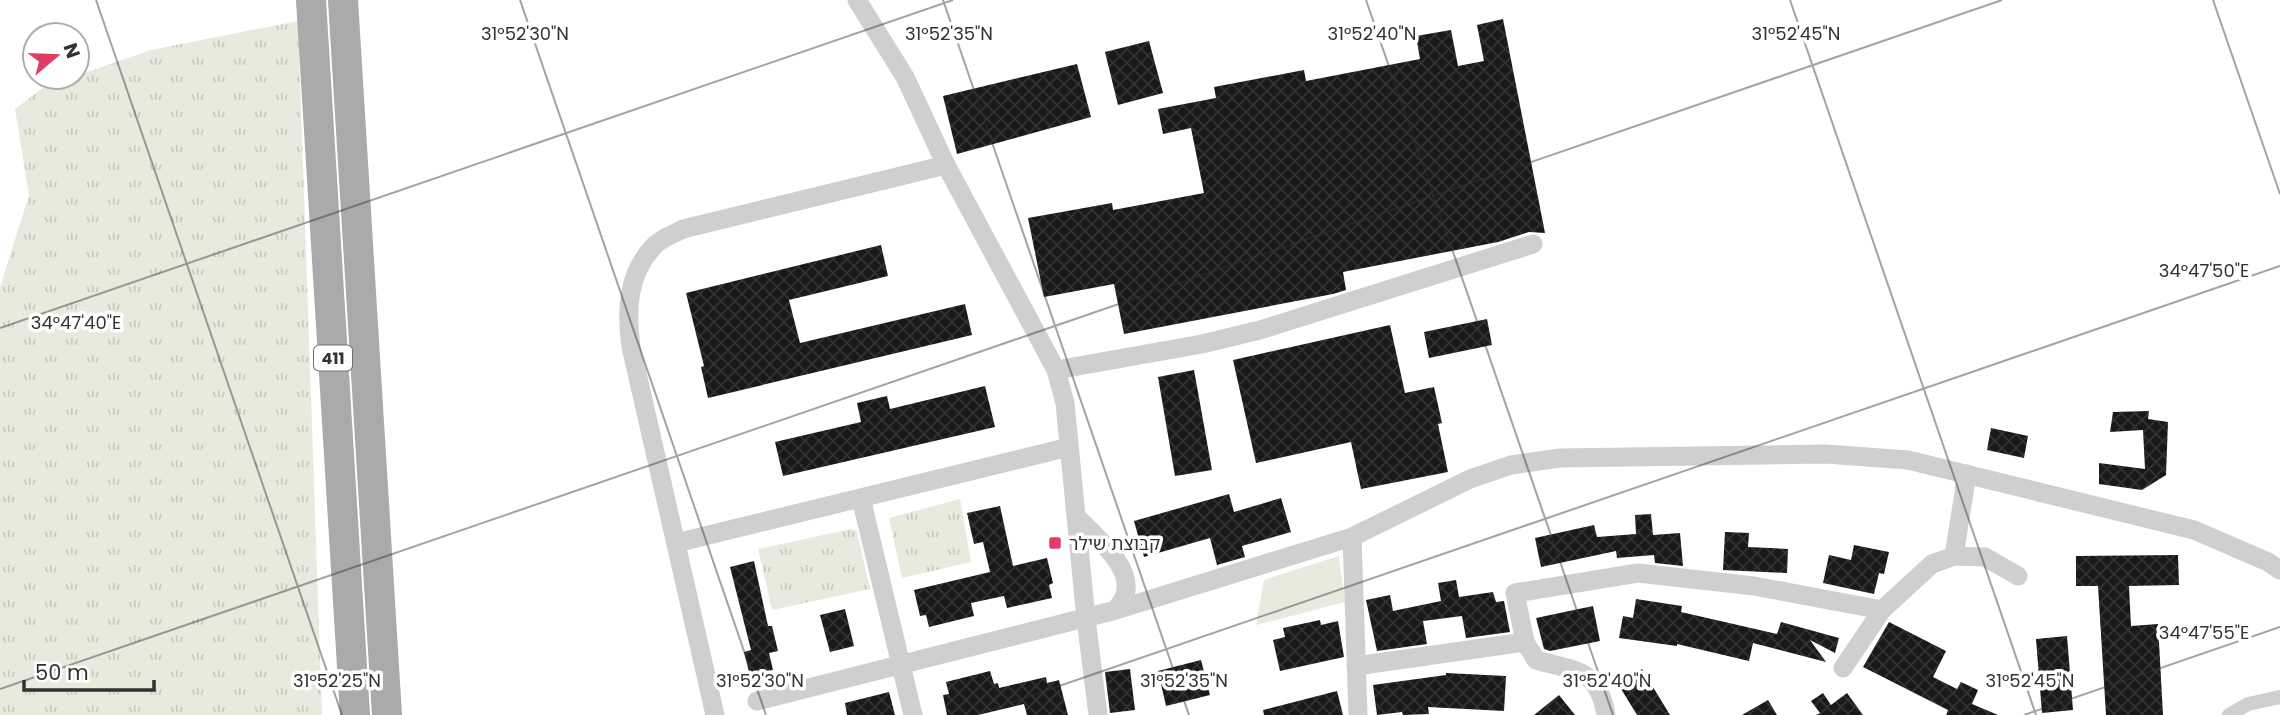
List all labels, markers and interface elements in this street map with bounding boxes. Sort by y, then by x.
north arrow [21,21,91,91]
text: 31°52'30"N [481,21,569,46]
text: 31°52'35"N [905,21,993,46]
text: 31°52'40"N [1328,21,1416,46]
text: 31°52'45"N [1752,21,1840,46]
text: N [57,39,87,62]
text: 34°47'50"E [2159,258,2249,283]
text: 34°47'40"E [31,310,121,335]
road number: 411 [314,346,352,370]
place label: קבוצת שילר [1069,531,1160,556]
marker: קבוצת שילר [1047,535,1063,551]
text: 34°47'55"E [2159,620,2249,645]
scale bar [24,648,154,692]
text: 50 m [35,658,89,687]
text: 31°52'25"N [293,668,381,693]
text: 31°52'30"N [716,668,804,693]
text: 31°52'35"N [1140,668,1228,693]
text: 31°52'40"N [1563,668,1651,693]
text: 31°52'45"N [1986,668,2074,693]

